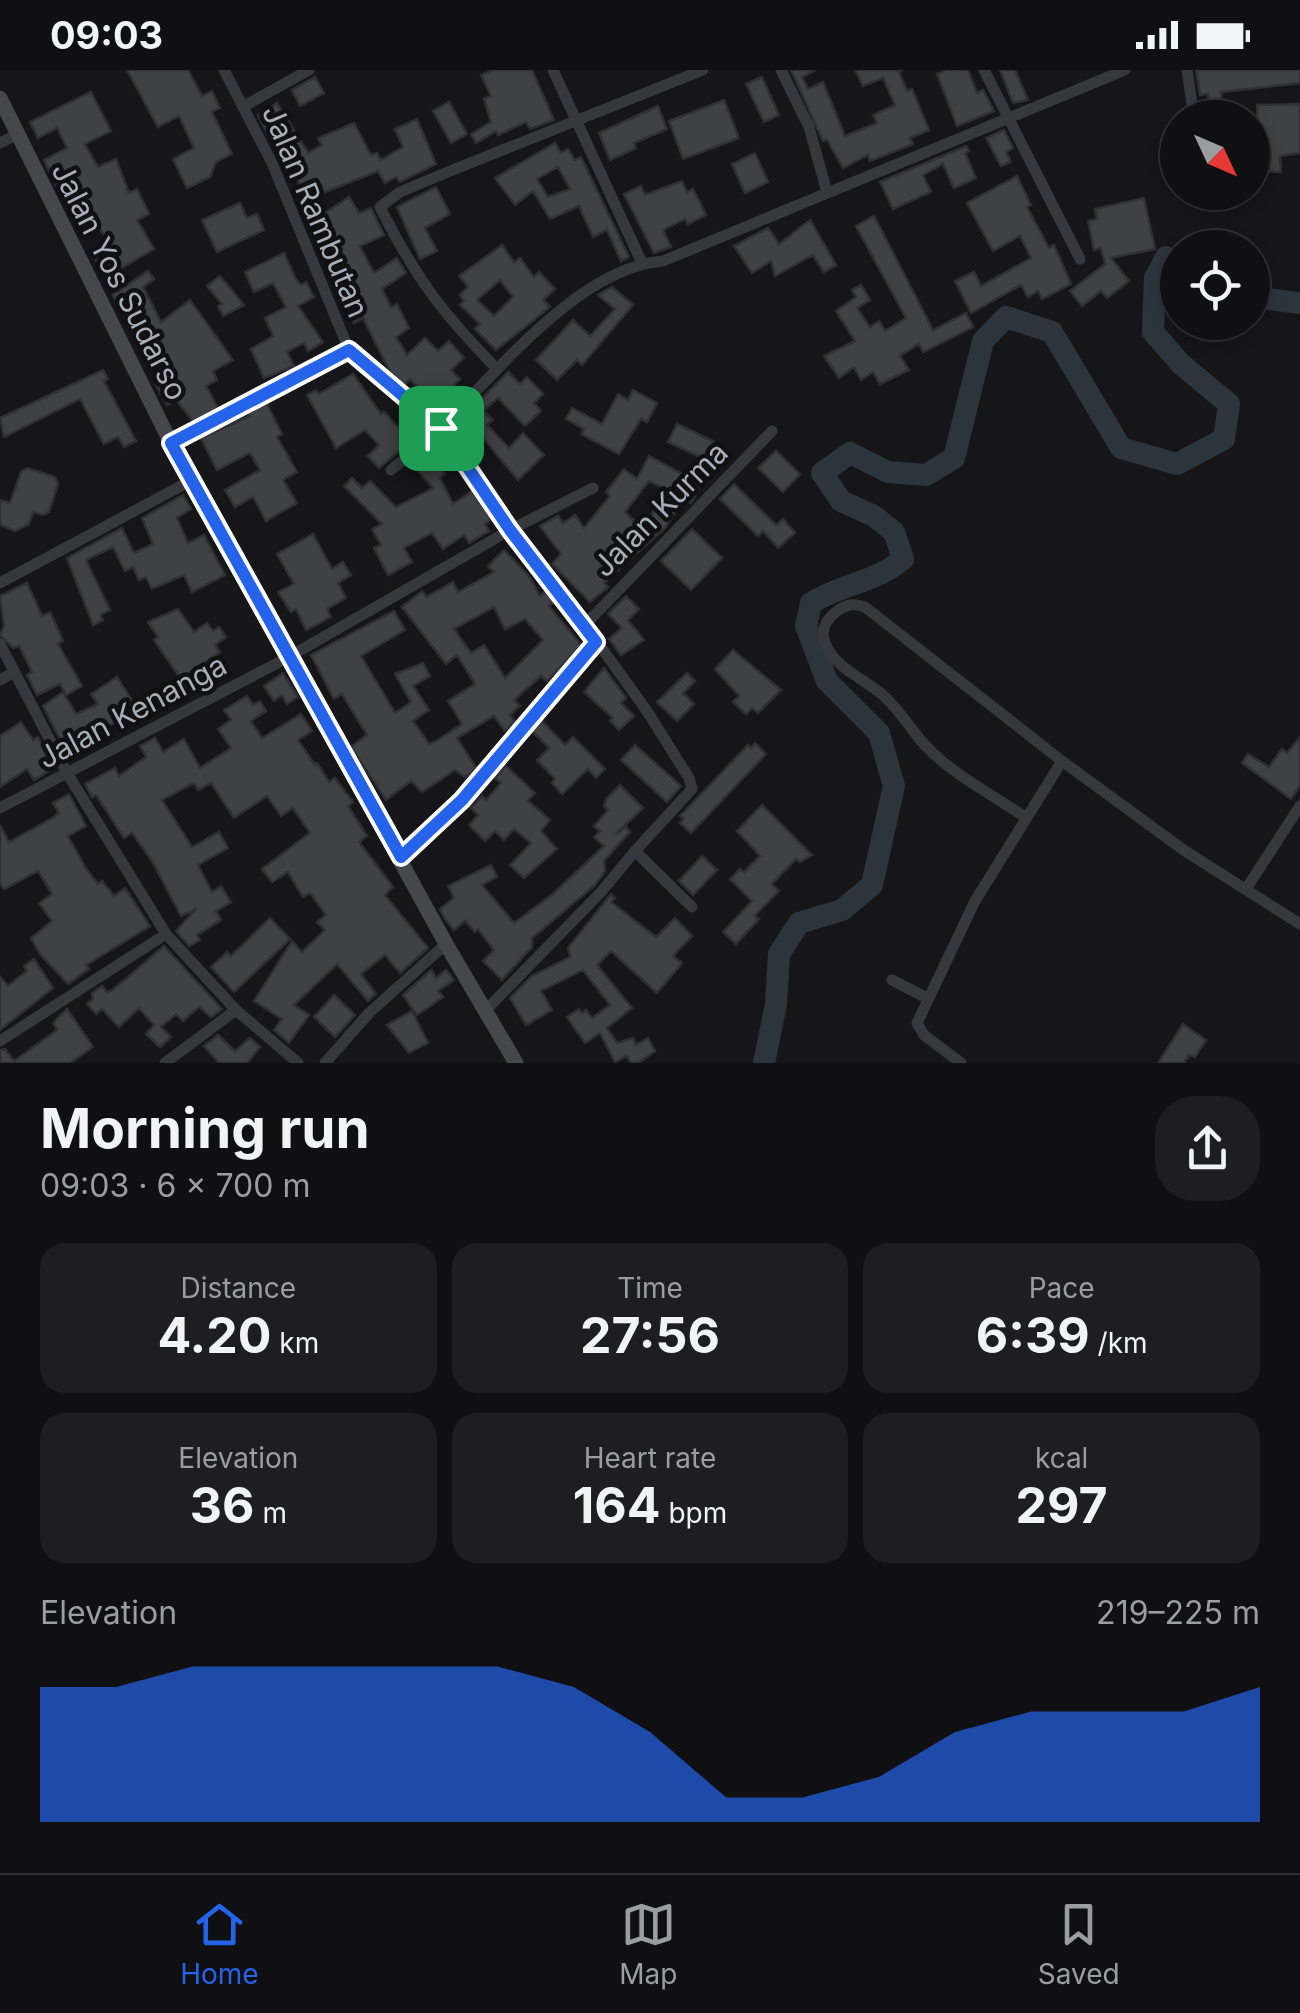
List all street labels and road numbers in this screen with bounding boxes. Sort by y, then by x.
street label: Jalan Rambutan [255,99,377,323]
street label: Jalan Yos Sudarso [45,156,195,406]
street label: Jalan Kurma [585,434,735,584]
street label: Jalan Kenanga [32,646,232,776]

